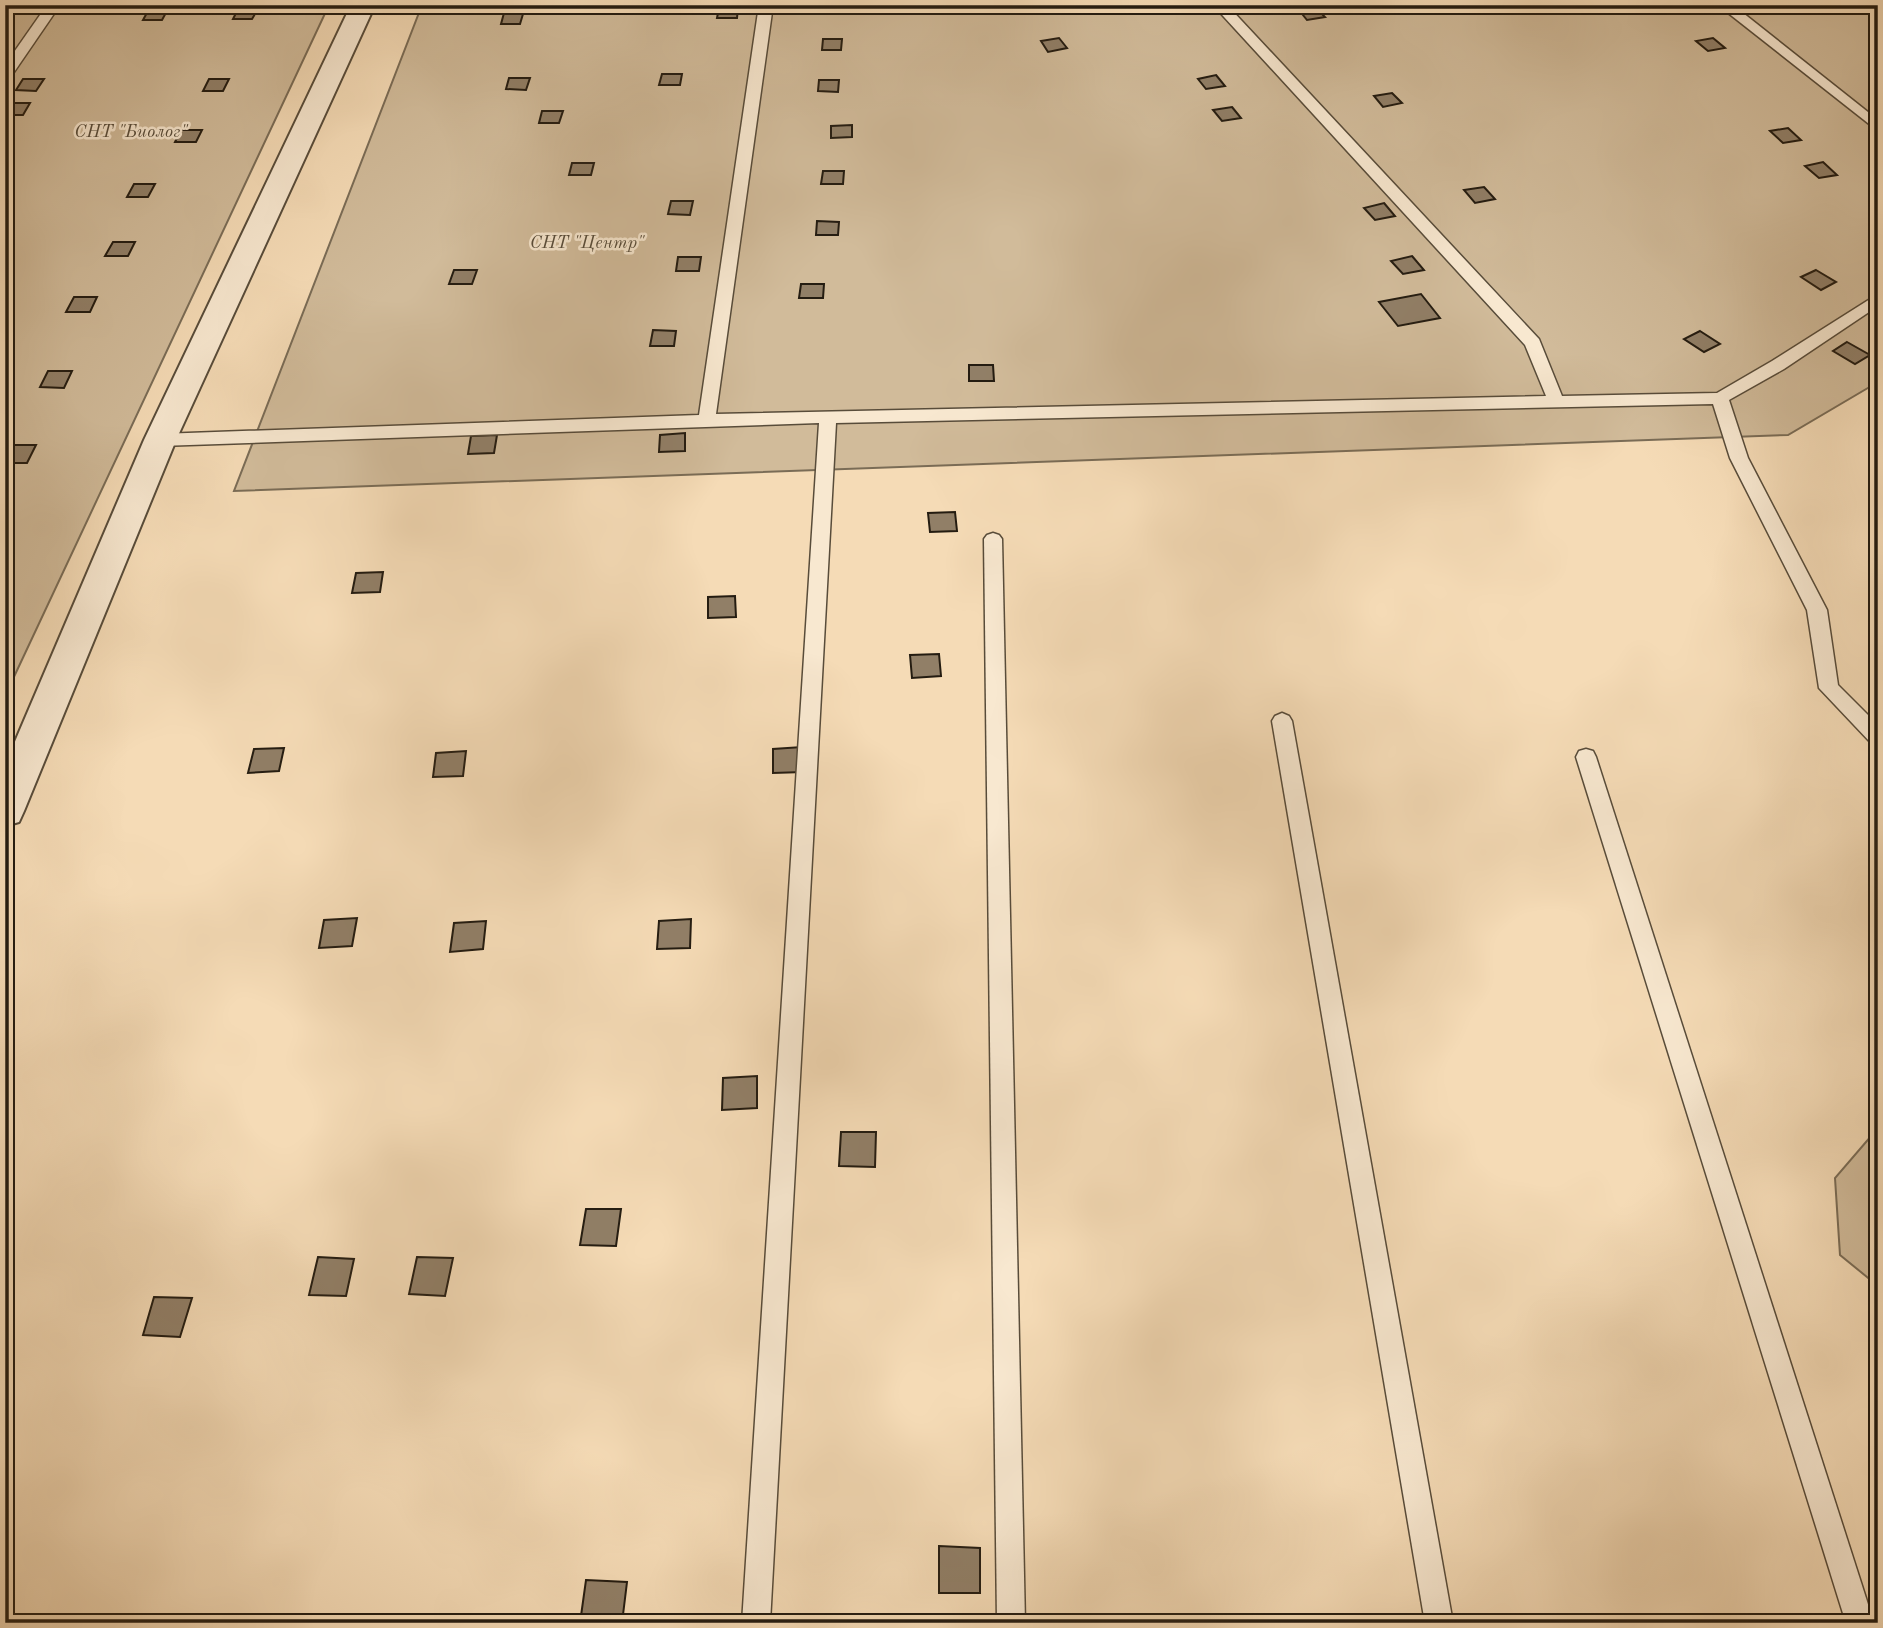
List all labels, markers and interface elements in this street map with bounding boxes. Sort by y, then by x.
park label: СНТ "Биолог" [74,123,189,141]
park label: СНТ "Центр" [530,234,645,252]

